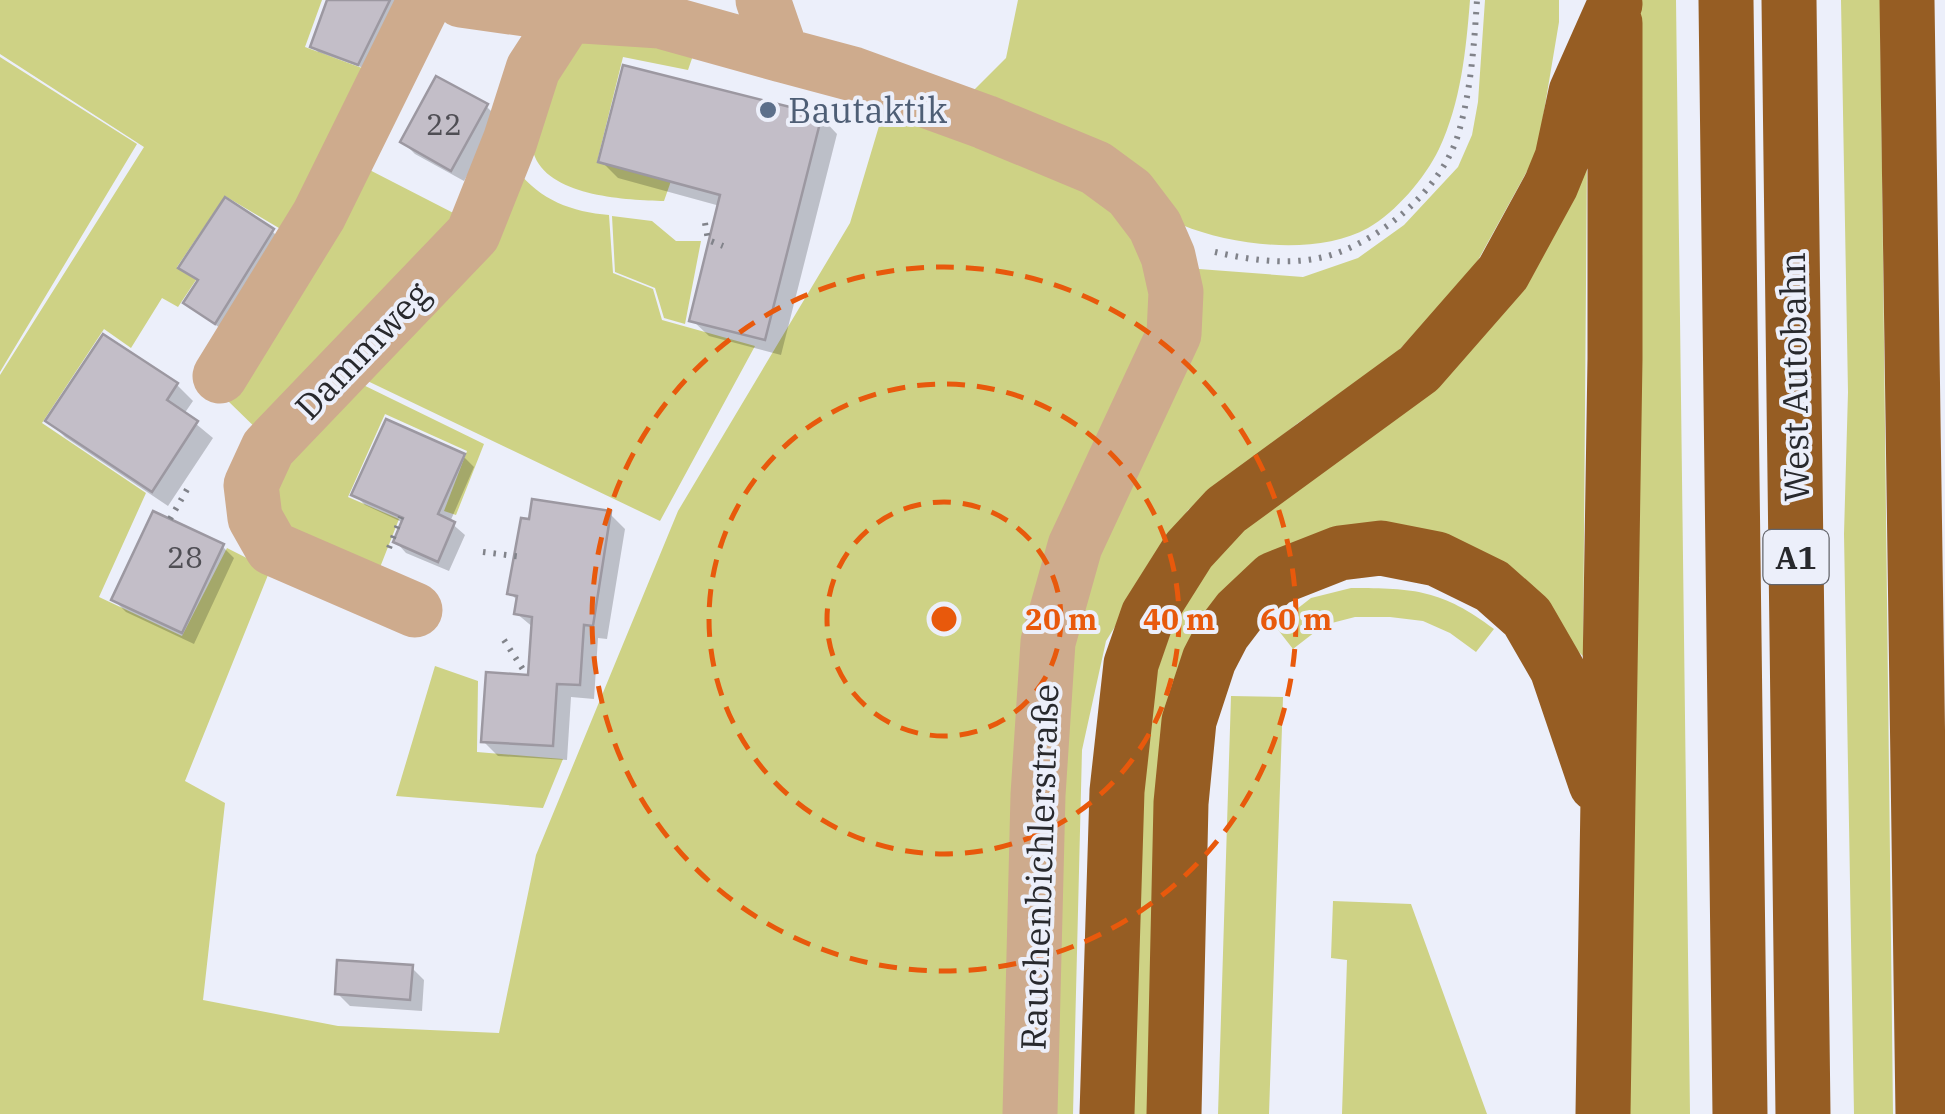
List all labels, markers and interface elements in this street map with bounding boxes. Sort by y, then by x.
place label: Bautaktik [788,87,948,133]
marker: Bautaktik [757,99,779,121]
house number: 22 [426,104,462,143]
street label: West Autobahn [1769,252,1819,502]
street label: Dammweg [285,271,439,429]
road number: A1 [1764,530,1828,584]
house number: 28 [167,537,203,576]
text: 20 m [1025,599,1097,638]
text: 40 m [1143,599,1215,638]
text: 60 m [1260,599,1332,638]
centre of rings [926,601,962,637]
street label: Rauchenbichlerstraße [1010,683,1068,1051]

